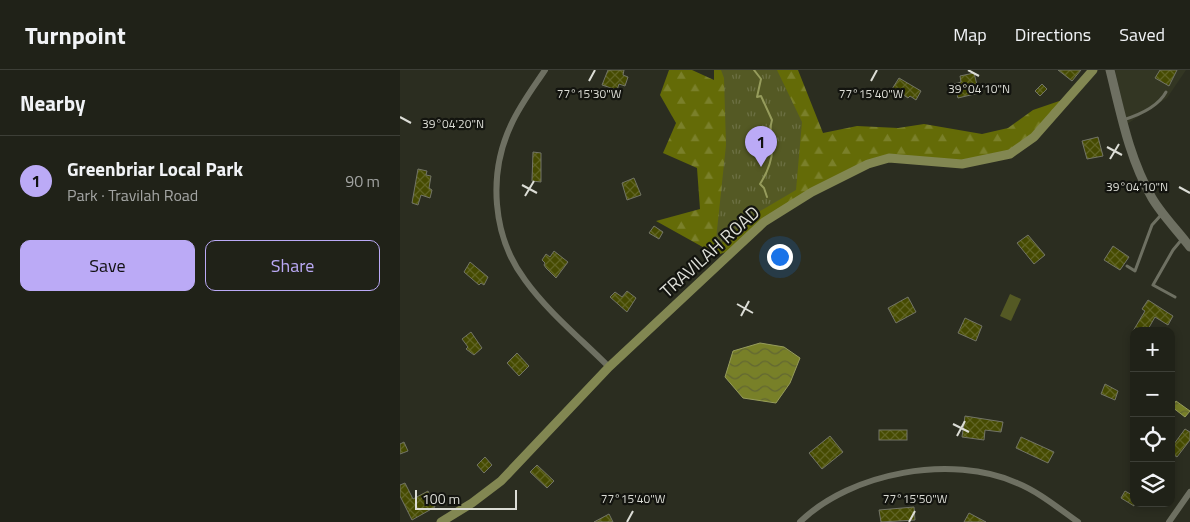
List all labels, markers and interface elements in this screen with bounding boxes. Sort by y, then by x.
text: Turnpoint [25,17,126,53]
text: Map [953,21,987,48]
text: Directions [1015,21,1091,48]
text: Saved [1119,21,1165,48]
text: 39°04'10"N [948,79,1010,98]
text: 77°15'30"W [557,84,622,103]
text: 77°15'40"W [839,84,904,103]
text: Nearby [20,87,85,119]
text: 39°04'20"N [422,114,484,133]
pin: 1 [745,126,777,167]
text: Greenbriar Local Park [67,154,243,183]
text: 1 [32,169,40,193]
text: 90 m [345,169,380,193]
text: 39°04'10"N [1106,177,1168,196]
text: Park · Travilah Road [67,183,198,207]
street label: TRAVILAH ROAD [654,199,766,304]
button: Save [20,240,195,291]
button: Share [205,240,380,291]
your location [767,244,793,270]
map controls [1130,327,1175,507]
button: + [1130,327,1175,372]
button: − [1130,372,1175,417]
button: locate [1130,417,1175,462]
button: layers [1130,462,1175,507]
scale bar [415,487,518,510]
text: 100 m [422,488,460,509]
text: 77°15'40"W [601,489,666,508]
text: 77°15'50"W [883,489,948,508]

